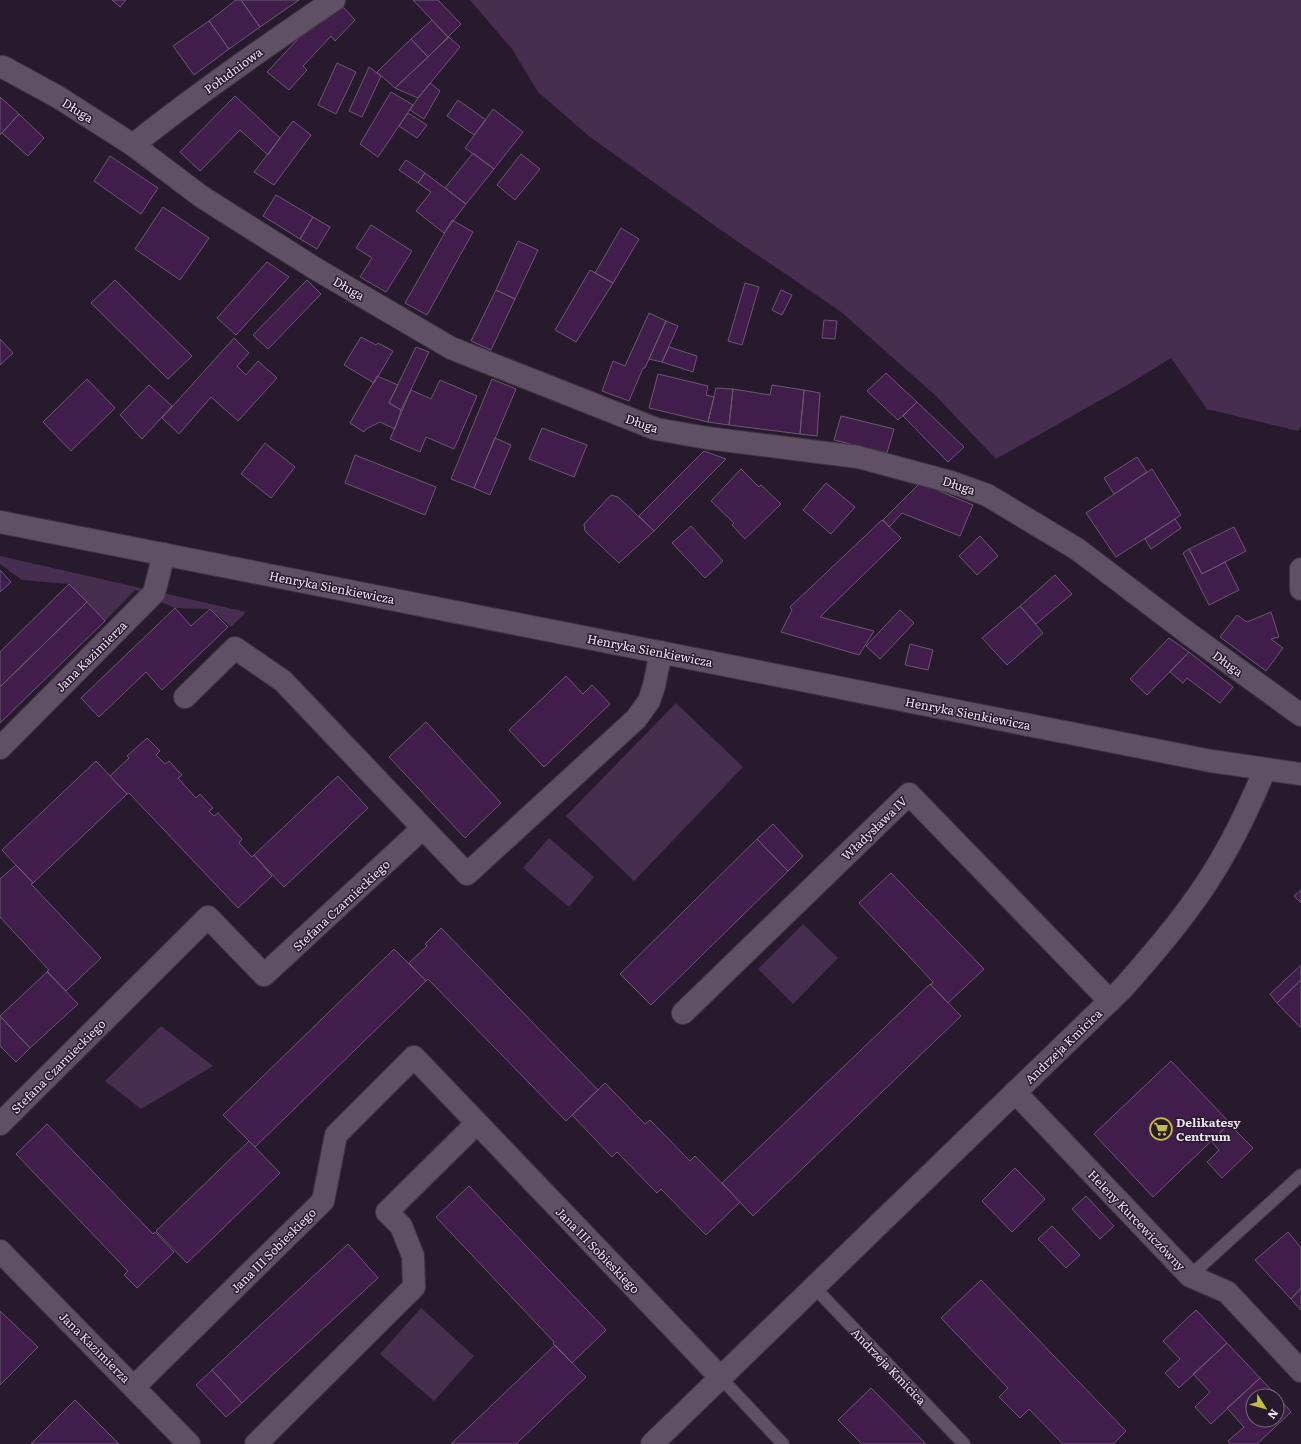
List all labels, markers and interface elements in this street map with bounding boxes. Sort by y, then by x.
street label: Południowa [200,42,266,97]
street label: Długa [59,93,97,127]
street label: Długa [330,272,369,304]
street label: Długa [623,409,661,437]
street label: Długa [940,471,978,499]
street label: Henryka Sienkiewicza [268,566,397,608]
street label: Jana Kazimierza [51,616,131,696]
street label: Henryka Sienkiewicza [586,629,715,671]
street label: Długa [1209,646,1247,680]
street label: Henryka Sienkiewicza [904,692,1033,734]
street label: Władysława IV [837,792,911,864]
street label: Stefana Czarnieckiego [288,855,394,955]
street label: Andrzeja Kmicica [1020,1004,1106,1088]
street label: Stefana Czarnieckiego [7,1015,109,1117]
place label: Delikatesy Centrum [1176,1113,1241,1145]
supermarket icon: Delikatesy Centrum [1148,1116,1174,1142]
street label: Heleny Kurcewiczówny [1084,1166,1190,1274]
street label: Jana III Sobieskiego [226,1203,320,1297]
street label: Jana III Sobieskiego [552,1203,644,1297]
street label: Jana Kazimierza [55,1307,135,1387]
street label: Andrzeja Kmicica [847,1323,931,1409]
north arrow [1245,1388,1285,1428]
text: N [1265,1406,1283,1423]

